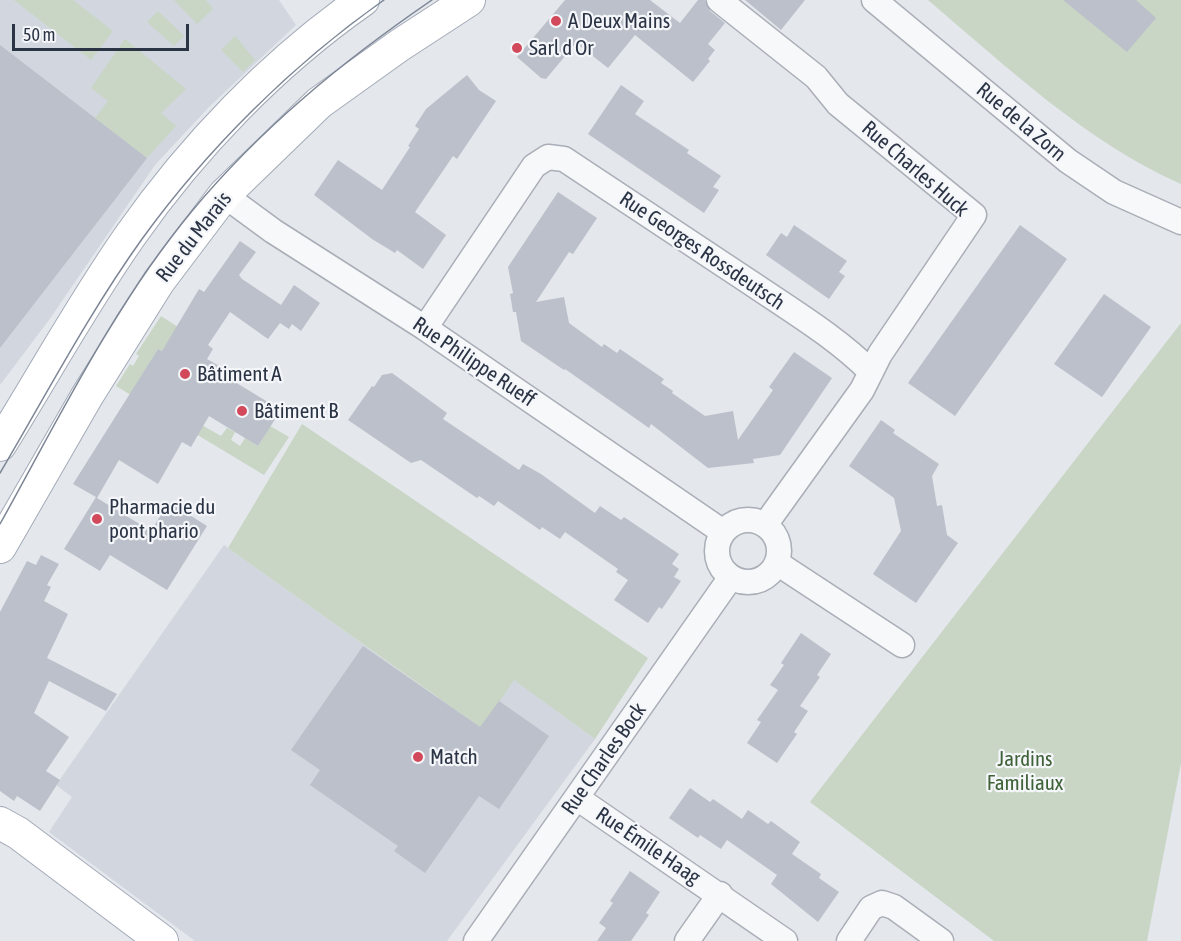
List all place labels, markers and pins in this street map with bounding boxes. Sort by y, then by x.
place label: A Deux Mains [568,8,670,34]
marker: A Deux Mains [549,14,563,28]
place label: Sarl d Or [529,35,594,61]
marker: Sarl d Or [510,41,524,55]
place label: Bâtiment A [197,361,282,387]
marker: Bâtiment A [178,367,192,381]
place label: Bâtiment B [254,398,338,424]
marker: Bâtiment B [235,404,249,418]
place label: Pharmacie du pont phario [109,494,215,544]
marker: Pharmacie du pont phario [90,512,104,526]
place label: Match [430,744,478,770]
marker: Match [411,750,425,764]

